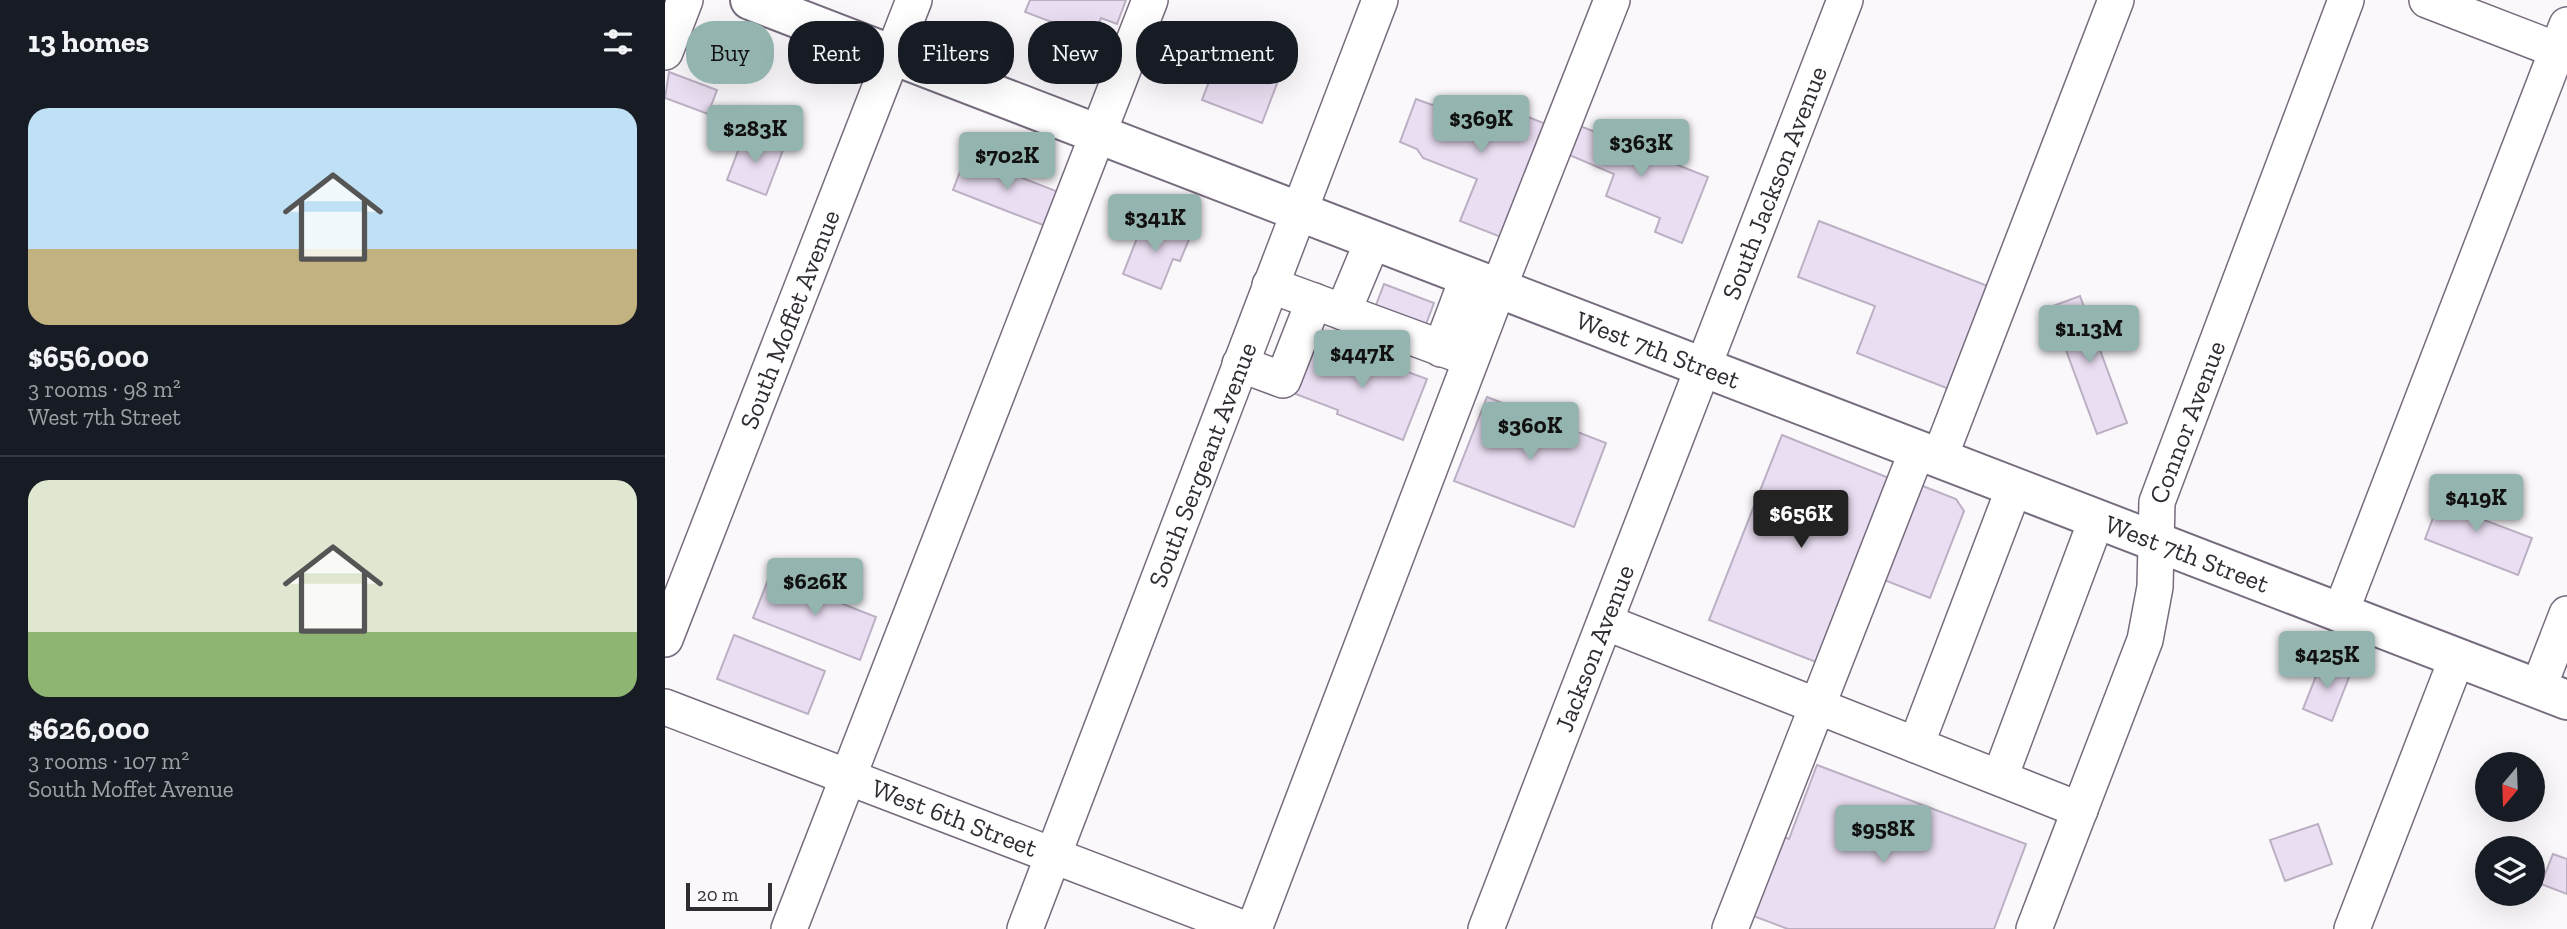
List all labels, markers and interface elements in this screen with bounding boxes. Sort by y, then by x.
chip: Buy [686,21,774,84]
chip: Rent [788,21,884,84]
chip: Filters [898,21,1014,84]
chip: New [1028,21,1122,84]
chip: Apartment [1136,21,1298,84]
icon: filters [599,23,637,61]
text: 13 homes [28,24,149,60]
street label: South Jackson Avenue [1715,62,1834,304]
pin: $369K [1432,96,1530,155]
text: $369K [1449,104,1513,132]
pin: $283K [706,106,804,165]
text: $283K [723,114,787,142]
pin: $363K [1592,120,1690,179]
text: $363K [1609,128,1673,156]
pin: $702K [958,132,1056,192]
text: $702K [975,141,1039,169]
icon: home [270,154,396,280]
pin: $341K [1106,194,1204,254]
text: $341K [1124,203,1186,231]
street label: South Moffet Avenue [732,205,847,434]
street label: West 7th Street [1571,304,1745,396]
pin: $1.13M [2032,306,2146,365]
text: $1.13M [2055,314,2123,342]
pin: $447K [1313,330,1411,390]
street label: Connor Avenue [2142,336,2232,508]
street label: South Sergeant Avenue [1141,338,1264,592]
text: $656,000 [28,339,149,375]
text: $447K [1330,339,1394,367]
text: 3 rooms · 98 m² [28,375,181,403]
pin: $360K [1481,402,1579,462]
text: West 7th Street [28,403,181,431]
text: $360K [1498,411,1562,439]
pin: $419K [2427,475,2525,534]
text: $419K [2445,483,2507,511]
pin: $656K [1752,490,1850,550]
text: $656K [1769,499,1833,527]
street label: West 7th Street [2101,508,2274,600]
icon: home [270,526,396,652]
pin: $626K [766,558,864,618]
street label: Jackson Avenue [1548,560,1641,736]
text: $626K [783,567,847,595]
pin: $425K [2278,632,2376,691]
text: $425K [2295,640,2359,668]
text: $626,000 [28,711,150,747]
text: 3 rooms · 107 m² [28,747,189,775]
north arrow [2475,752,2545,822]
map controls [2475,752,2545,906]
street label: West 6th Street [867,772,1042,864]
text: South Moffet Avenue [28,775,234,803]
pin: $958K [1834,806,1932,865]
text: $958K [1851,814,1915,842]
button: layers [2475,836,2545,906]
scale bar [686,880,772,912]
text: 20 m [697,883,738,906]

